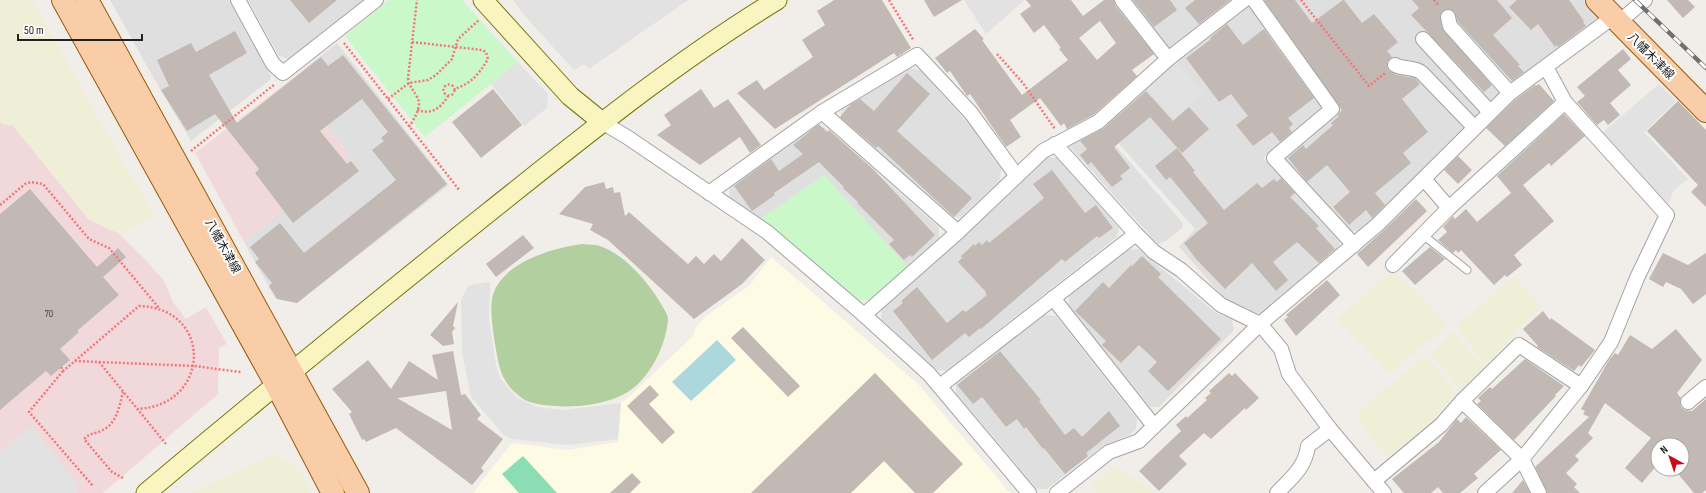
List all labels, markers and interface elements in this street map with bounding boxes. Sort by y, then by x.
scale bar [18,16,142,42]
text: 50 m [24,23,44,38]
street label: 八幡木津線 [1624,30,1677,83]
street label: 八幡木津線 [201,216,244,276]
house number: 70 [45,308,53,320]
north arrow [1650,437,1690,477]
text: N [1657,443,1670,457]

